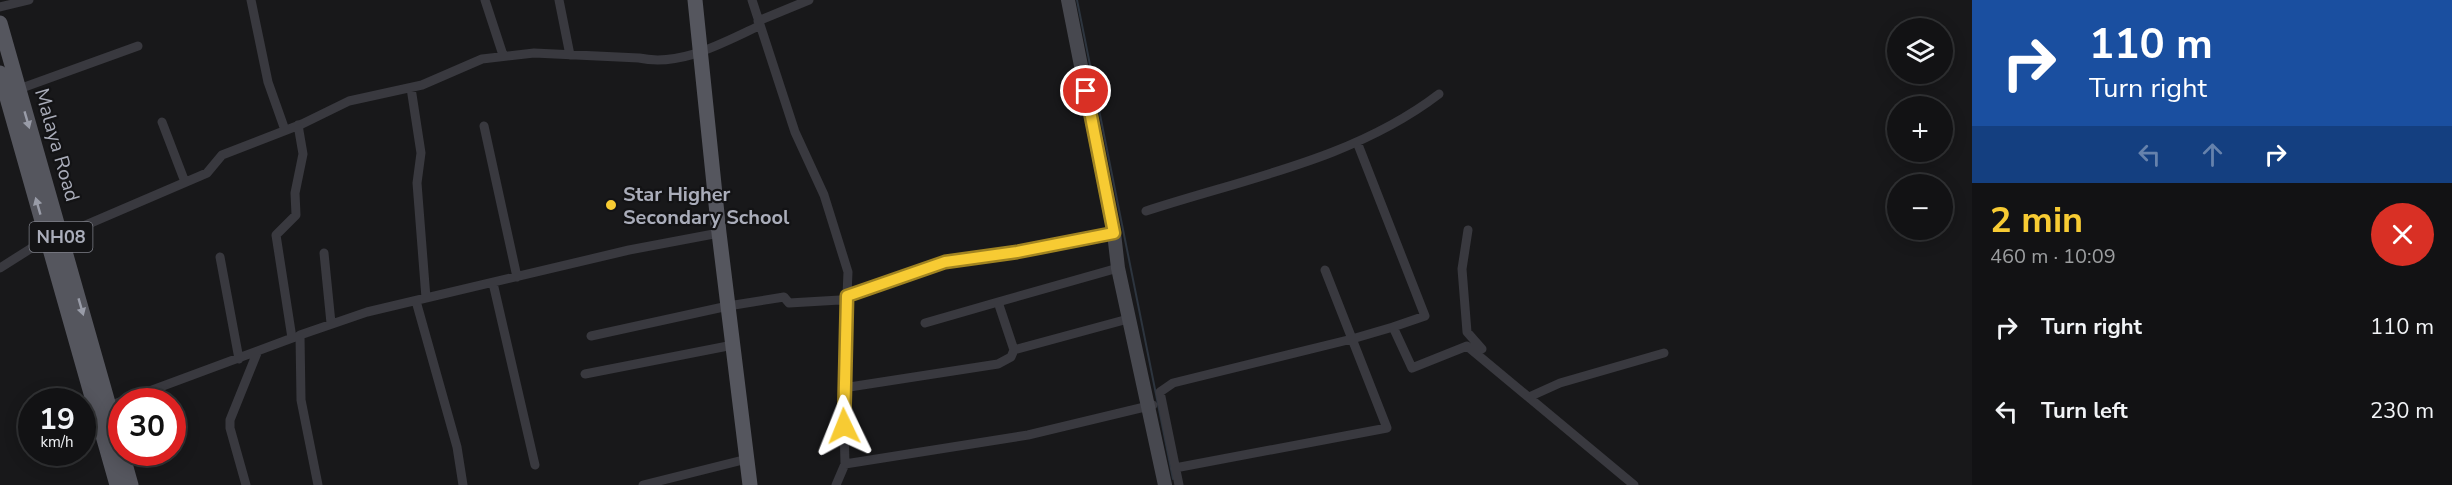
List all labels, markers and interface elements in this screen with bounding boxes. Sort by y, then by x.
text: 110 m [2089,16,2213,73]
map controls [1887,18,1953,240]
button: layers [1887,18,1953,84]
icon: right [1990,24,2068,102]
pin [1060,65,1111,116]
text: Turn right [2089,70,2207,107]
icon: arrive [1069,74,1102,107]
street label: Malaya Road [28,85,86,205]
button: + [1887,96,1953,162]
one-way arrow [23,111,33,129]
icon: left [2133,138,2166,171]
icon: ahead [2196,138,2229,171]
icon: right [2259,138,2292,171]
button: − [1887,174,1953,240]
place label: Star Higher Secondary School [623,181,790,231]
text: 2 min [1990,196,2083,245]
one-way arrow [33,197,42,215]
marker: Star Higher Secondary School [604,198,618,212]
button: close [2371,203,2434,266]
road number: NH08 [29,222,92,252]
text: 460 m · 10:09 [1990,243,2116,270]
one-way arrow [77,298,86,316]
icon: right [1990,311,2023,344]
text: Turn right [2041,312,2142,342]
text: 110 m [2370,312,2434,342]
speed limit sign: 30 [108,388,186,466]
position arrow [812,394,876,458]
icon: left [1990,395,2023,428]
text: Turn left [2041,396,2128,426]
text: 230 m [2370,396,2434,426]
text: 19 [39,399,75,440]
text: km/h [40,432,74,452]

